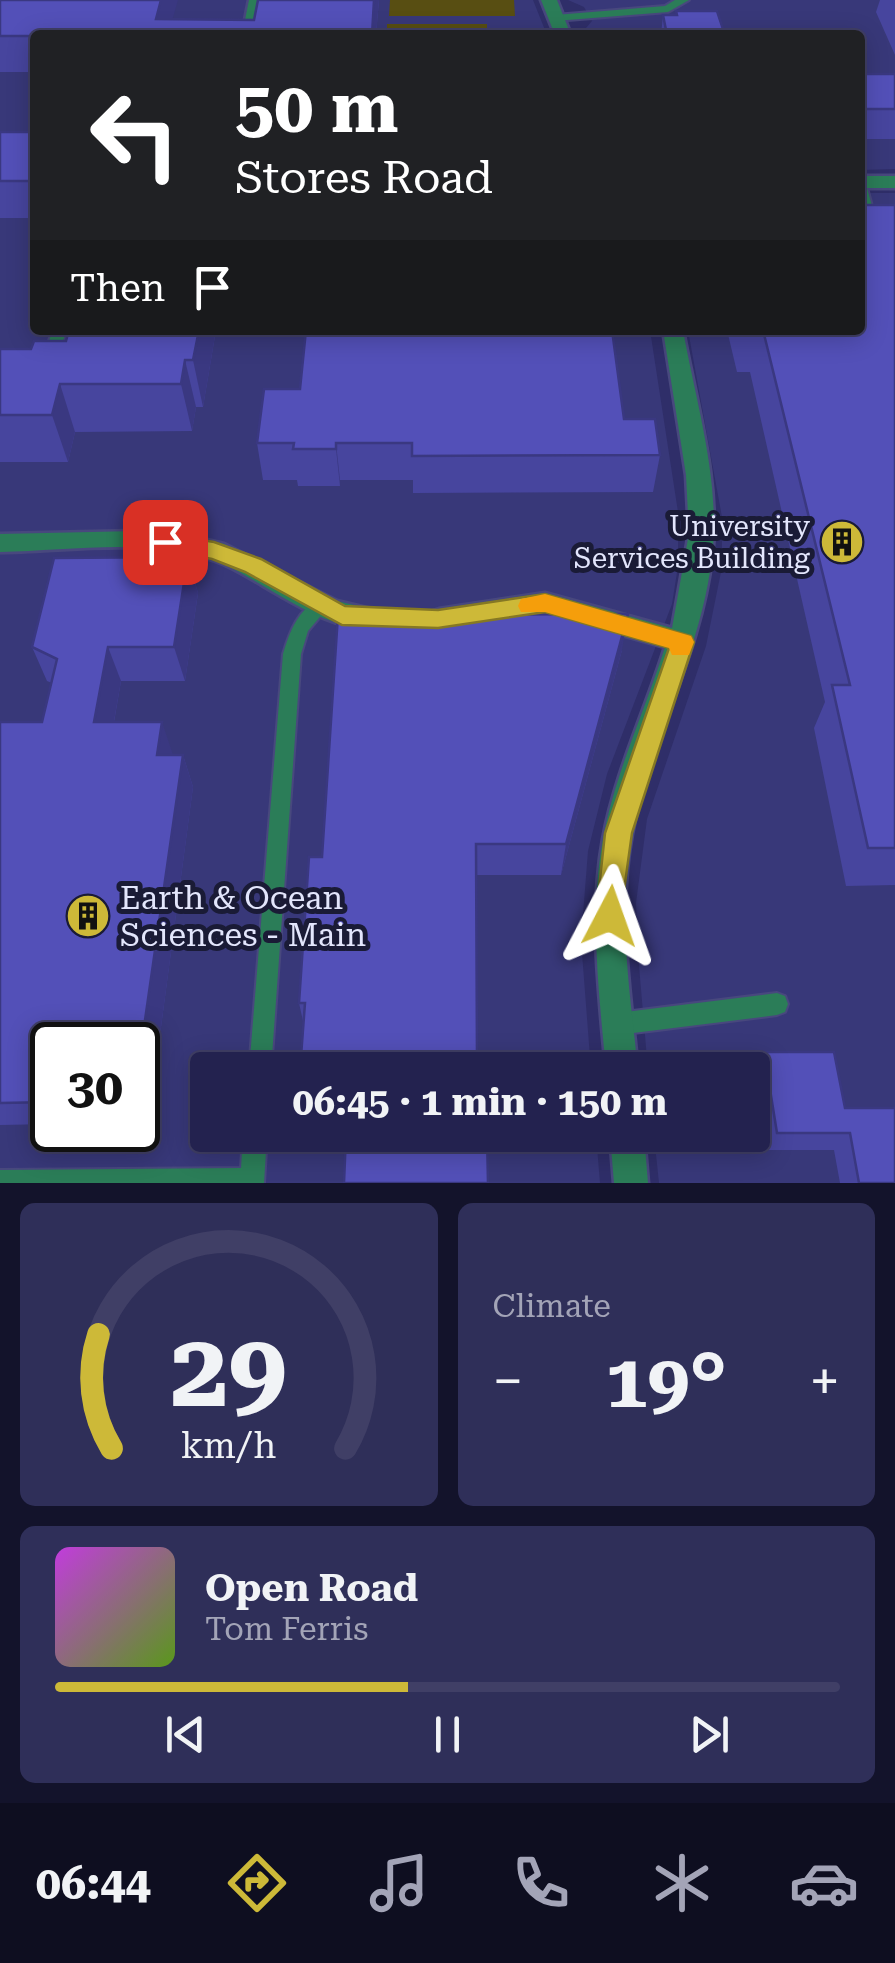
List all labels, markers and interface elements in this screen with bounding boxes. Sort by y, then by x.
text: 50 m [235,67,399,149]
icon: left [70,70,200,200]
text: Stores Road [235,151,493,204]
icon: arrive [185,260,240,315]
text: Then [70,266,165,310]
pin [123,500,208,585]
place label: University Services Building [574,510,810,575]
icon: arrive [138,515,193,570]
building icon: University Services Building [819,519,865,565]
position arrow [558,864,662,968]
place label: Earth & Ocean Sciences - Main [120,879,366,954]
building icon: Earth & Ocean Sciences - Main [65,893,111,939]
speed limit sign: 30 [30,1022,160,1152]
text: 06:45 · 1 min · 150 m [293,1080,667,1124]
text: Climate [493,1287,611,1325]
text: 29 [171,1310,287,1431]
text: 19° [606,1337,727,1425]
text: − [493,1349,523,1413]
text: + [809,1349,840,1413]
text: km/h [181,1425,277,1467]
text: Open Road [205,1566,418,1610]
text: Tom Ferris [205,1610,368,1648]
icon: previous [158,1707,213,1762]
icon: pause [420,1707,475,1762]
icon: next [682,1707,737,1762]
icon: directions [222,1848,292,1918]
icon: music [364,1848,434,1918]
icon: phone [506,1848,576,1918]
icon: climate [647,1848,717,1918]
icon: car [789,1848,859,1918]
text: 06:44 [36,1857,151,1910]

